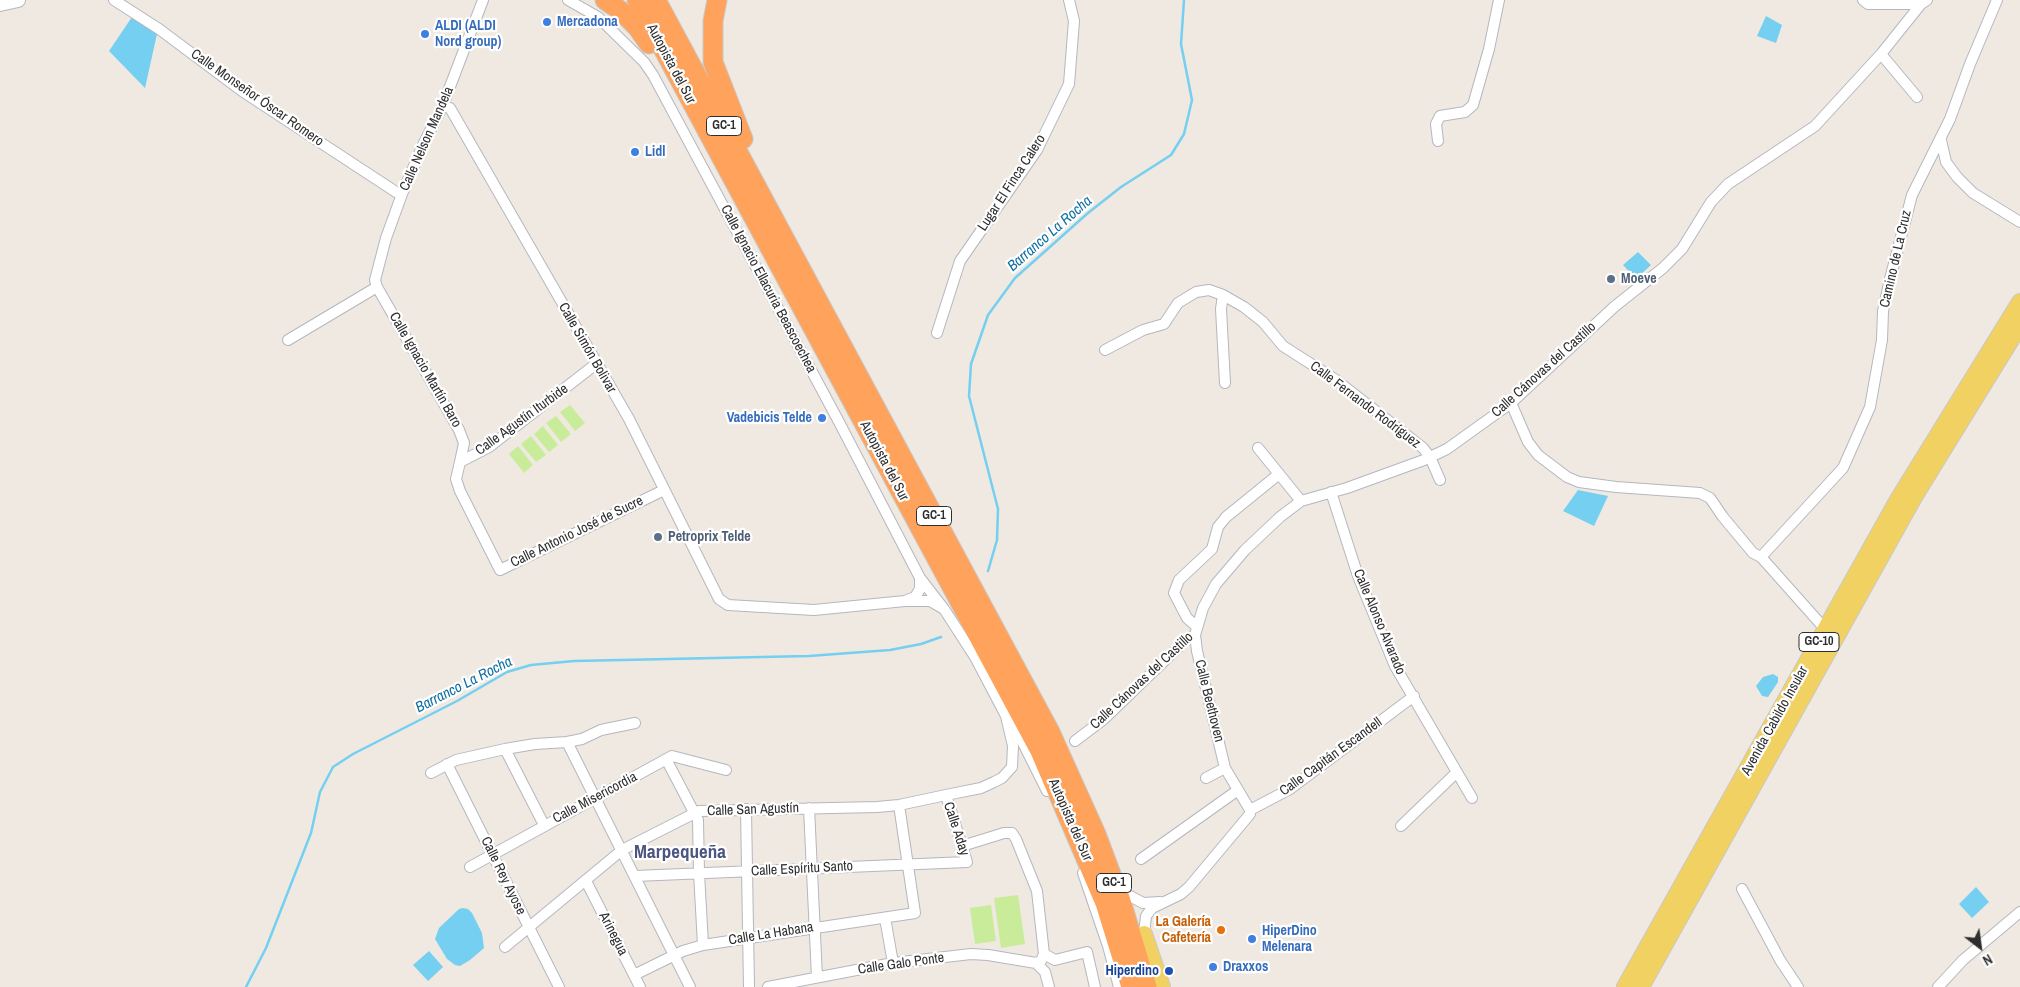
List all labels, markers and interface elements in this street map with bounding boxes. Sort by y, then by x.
place label: Mercadona [557,14,618,30]
marker: Mercadona [541,16,553,28]
place label: ALDI (ALDI Nord group) [435,18,501,50]
street label: Autopista del Sur [643,21,699,107]
marker: ALDI (ALDI Nord group) [419,28,431,40]
street label: Calle Monseñor Óscar Romero [187,46,327,150]
street label: Calle Nelson Mandela [396,84,458,194]
road number: GC-1 [706,116,742,136]
street label: Lugar El Finca Calero [975,132,1049,234]
place label: Lidl [645,144,665,160]
marker: Lidl [629,146,641,158]
water label: Barranco La Rocha [1004,192,1096,276]
street label: Calle Ignacio Ellacuria Beascoechea [717,202,819,376]
street label: Camino de La Cruz [1877,209,1915,309]
place label: Moeve [1621,271,1657,287]
marker: Moeve [1605,273,1617,285]
street label: Calle Simón Bolivar [554,300,620,396]
street label: Calle Ignacio Martín Baro [385,309,465,431]
street label: Calle Cánovas del Castillo [1488,319,1600,421]
street label: Calle Fernando Rodríguez [1306,358,1424,452]
street label: Calle Agustín Iturbide [472,381,572,459]
place label: Vadebicis Telde [727,410,812,426]
marker: Vadebicis Telde [816,412,828,424]
street label: Autopista del Sur [856,418,912,504]
street label: Calle Antonio José de Sucre [508,493,646,571]
road number: GC-1 [916,506,952,526]
place label: Petroprix Telde [668,529,751,545]
marker: Petroprix Telde [652,531,664,543]
street label: Calle Alonso Alvarado [1349,567,1409,677]
street label: Calle Cánovas del Castillo [1087,629,1197,733]
road number: GC-10 [1799,632,1839,652]
water label: Barranco La Rocha [413,653,515,717]
street label: Calle Beethoven [1191,658,1227,744]
street label: Avenida Cabildo Insular [1738,663,1812,779]
street label: Calle Capitán Escandell [1277,714,1385,800]
street label: Calle Misericordia [550,769,640,827]
street label: Autopista del Sur [1044,776,1096,864]
street label: Calle San Agustín [707,800,799,820]
street label: Calle Aday [939,800,973,858]
street label: Calle Rey Ayose [477,834,529,918]
district label: Marpequeña [634,842,726,864]
street label: Calle Espíritu Santo [751,858,853,880]
road number: GC-1 [1096,874,1132,892]
street label: Arinegua [595,909,631,959]
place label: La Galería Cafetería [1155,914,1211,946]
street label: Calle La Habana [727,919,815,949]
north arrow [1955,922,2005,972]
place label: HiperDino Melenara [1262,923,1317,956]
marker: La Galería Cafetería [1215,924,1227,936]
marker: HiperDino Melenara [1246,933,1258,945]
street label: Calle Galo Ponte [857,950,945,978]
text: N [1979,950,1996,970]
place label: Draxxos [1223,959,1268,975]
marker: Draxxos [1207,961,1219,973]
place label: Hiperdino [1105,963,1159,979]
marker: Hiperdino [1163,965,1175,977]

